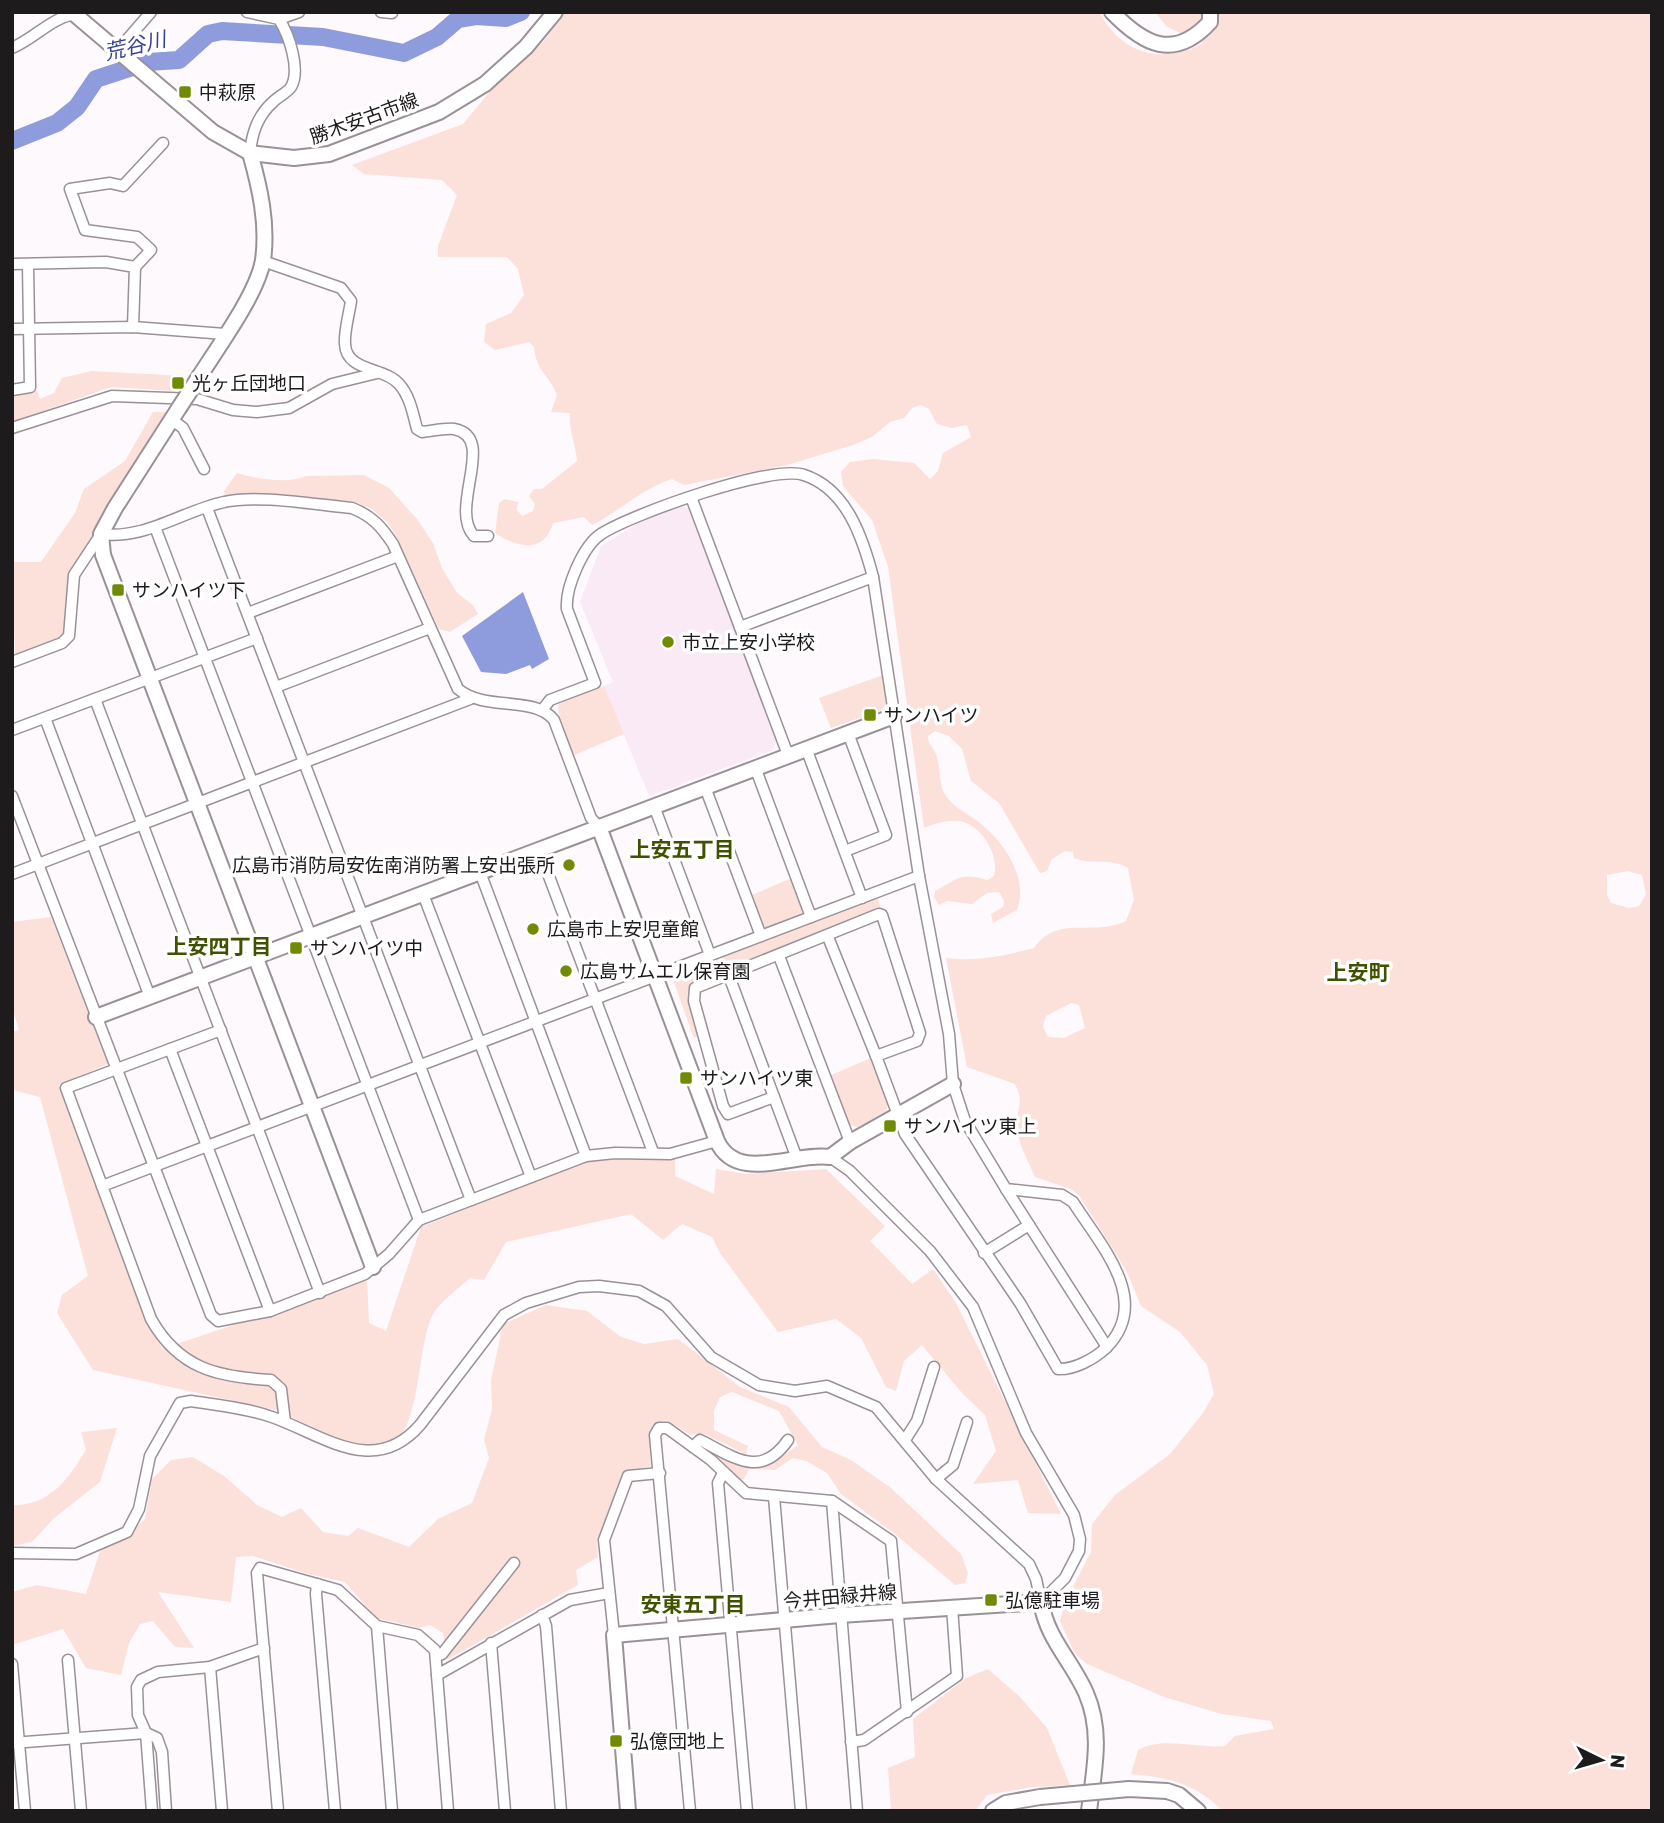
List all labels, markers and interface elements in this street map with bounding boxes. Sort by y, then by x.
water label: 荒谷川 [101,26,170,65]
place label: 中萩原 [199,81,256,104]
marker: 中萩原 [177,84,193,100]
street label: 勝木安古市線 [307,88,422,149]
place label: 光ヶ丘団地口 [192,372,306,395]
marker: 光ヶ丘団地口 [170,375,186,391]
place label: サンハイツ下 [132,579,246,602]
marker: サンハイツ下 [110,582,126,598]
place label: 市立上安小学校 [682,631,815,654]
marker: 市立上安小学校 [660,634,676,650]
place label: サンハイツ [884,704,979,727]
marker: サンハイツ [862,707,878,723]
district label: 上安五丁目 [630,837,735,862]
place label: 広島市消防局安佐南消防署上安出張所 [232,854,555,877]
marker: 広島市消防局安佐南消防署上安出張所 [561,857,577,873]
place label: 広島市上安児童館 [547,918,699,941]
marker: 広島市上安児童館 [525,921,541,937]
district label: 上安四丁目 [167,934,272,959]
place label: サンハイツ中 [310,937,424,960]
marker: サンハイツ中 [288,940,304,956]
place label: 広島サムエル保育園 [580,960,751,983]
district label: 上安町 [1327,960,1390,985]
marker: 広島サムエル保育園 [558,963,574,979]
place label: サンハイツ東 [700,1067,814,1090]
marker: サンハイツ東 [678,1070,694,1086]
place label: サンハイツ東上 [904,1115,1037,1138]
marker: サンハイツ東上 [882,1118,898,1134]
street label: 今井田緑井線 [782,1580,898,1613]
place label: 弘億駐車場 [1005,1589,1100,1612]
district label: 安東五丁目 [641,1592,746,1617]
marker: 弘億駐車場 [983,1592,999,1608]
north arrow [1566,1725,1636,1795]
place label: 弘億団地上 [630,1730,725,1753]
marker: 弘億団地上 [608,1733,624,1749]
text: N [1605,1754,1629,1769]

